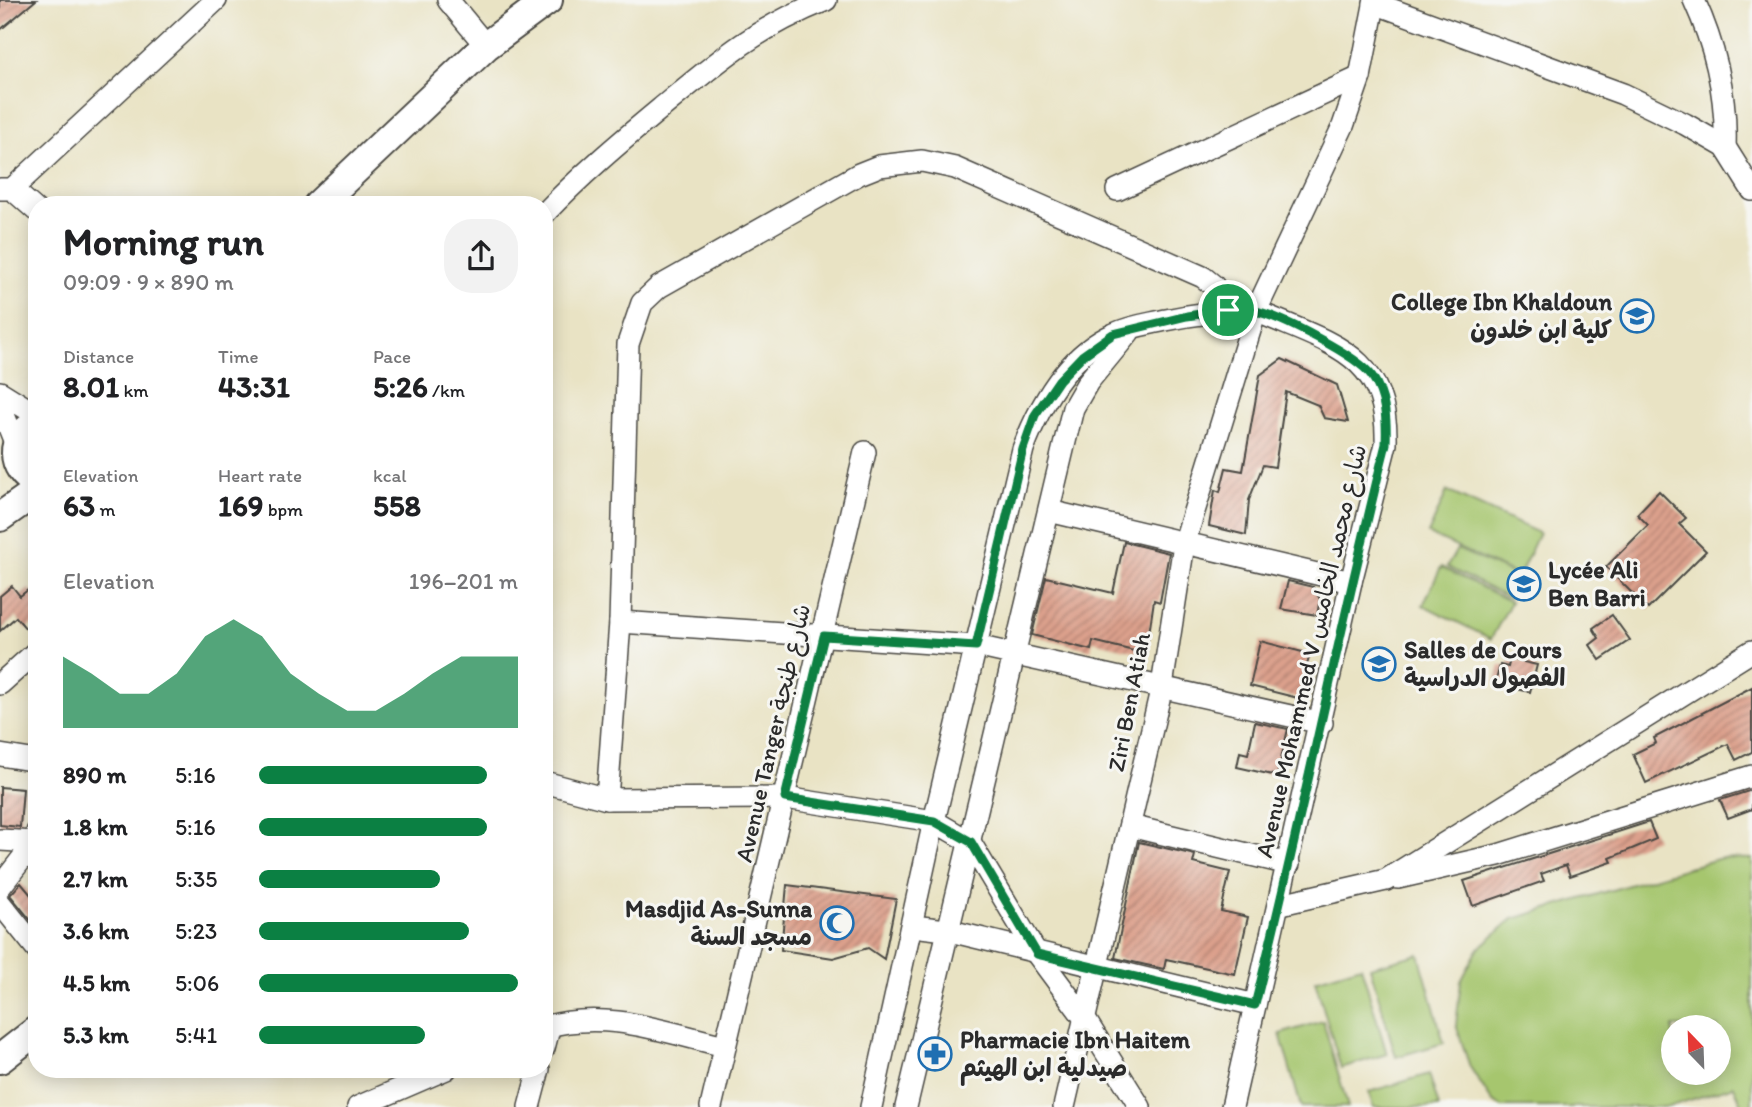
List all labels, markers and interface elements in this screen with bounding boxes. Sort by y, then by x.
text: Morning run [63,219,264,265]
button: share [444,219,518,293]
text: 09:09 · 9 × 890 m [63,268,234,296]
pin [1198,280,1258,340]
place label: College Ibn Khaldoun كلية ابن خلدون [1391,287,1612,345]
icon: arrive [1209,291,1247,329]
school or university icon: College Ibn Khaldoun كلية ابن خلدون [1618,297,1656,335]
text: Distance [63,345,134,368]
text: Time [218,345,259,368]
text: Pace [373,345,411,368]
text: 8.01 [63,368,119,405]
text: 43:31 [218,368,290,405]
text: 5:26 [373,368,428,405]
text: km [119,379,149,402]
text: /km [428,379,465,402]
street label: Avenue Mohammed V شارع محمد الخامس [1249,442,1375,861]
text: Elevation [63,464,139,487]
text: Heart rate [218,464,302,487]
text: kcal [373,464,407,487]
text: 63 [63,487,95,524]
text: 169 [218,487,263,524]
text: 558 [373,487,421,524]
text: m [95,498,116,521]
text: bpm [263,498,303,521]
place label: Lycée Ali Ben Barri [1548,555,1646,612]
school or university icon: Lycée Ali Ben Barri [1505,565,1543,603]
text: Elevation [63,567,154,595]
text: 196–201 m [409,567,518,595]
street label: Avenue Tanger شارع طنجة [729,601,819,866]
street label: Ziri Ben Atiah [1101,630,1156,774]
place label: Salles de Cours الفصول الدراسية [1404,635,1565,694]
school or university icon: Salles de Cours الفصول الدراسية [1360,645,1398,683]
text: 890 m [63,761,126,789]
text: 5:16 [175,761,216,789]
text: 1.8 km [63,813,128,841]
text: 5:16 [175,813,216,841]
text: 2.7 km [63,865,128,893]
text: 5:35 [175,865,217,893]
place label: Masdjid As-Sunna مسجد السنة [625,894,812,951]
mosque icon: Masdjid As-Sunna مسجد السنة [818,904,856,942]
text: 3.6 km [63,917,129,945]
text: 5:23 [175,917,217,945]
text: 4.5 km [63,969,130,997]
text: 5:06 [175,969,219,997]
north arrow [1661,1015,1731,1085]
map controls [1661,1015,1731,1085]
text: 5.3 km [63,1021,129,1049]
text: 5:41 [175,1021,217,1049]
place label: Pharmacie Ibn Haitem صيدلية ابن الهيثم [960,1025,1191,1086]
pharmacy icon: Pharmacie Ibn Haitem صيدلية ابن الهيثم [916,1035,954,1073]

